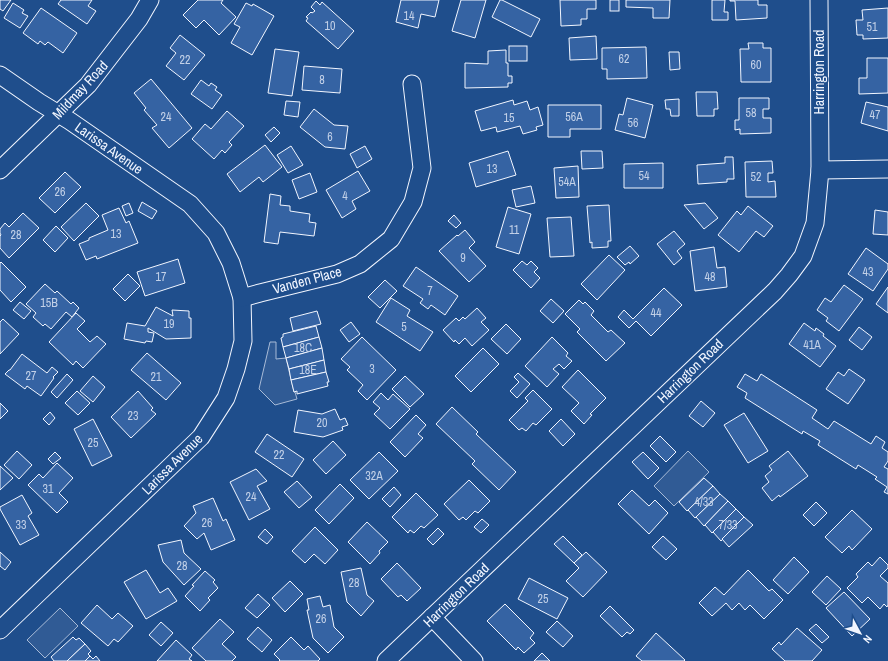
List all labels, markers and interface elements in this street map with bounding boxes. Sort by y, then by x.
house number: 14 [404,8,415,24]
house number: 10 [325,18,335,34]
house number: 51 [867,19,878,35]
street label: Harrington Road [810,30,828,114]
house number: 62 [619,51,629,67]
house number: 22 [180,52,190,68]
street label: Mildmay Road [48,57,112,123]
house number: 60 [751,57,761,73]
house number: 8 [319,72,325,88]
house number: 58 [746,105,756,121]
house number: 47 [870,107,881,123]
house number: 24 [161,109,172,125]
house number: 56A [565,109,583,125]
house number: 15 [504,110,515,126]
house number: 56 [628,115,638,131]
street label: Larissa Avenue [72,118,146,178]
house number: 6 [327,129,333,145]
house number: 13 [487,161,497,177]
house number: 54 [639,168,650,184]
house number: 52 [751,169,761,185]
house number: 54A [558,174,576,190]
house number: 26 [55,184,65,200]
house number: 4 [342,188,348,204]
house number: 11 [509,222,520,238]
house number: 13 [111,226,121,242]
house number: 28 [11,227,21,243]
house number: 9 [460,250,466,266]
street label: Vanden Place [271,262,343,298]
house number: 43 [863,264,873,280]
house number: 17 [156,269,167,285]
house number: 48 [705,269,715,285]
house number: 7 [427,283,433,299]
house number: 15B [40,295,58,311]
house number: 44 [651,305,662,321]
house number: 19 [164,316,174,332]
house number: 5 [401,319,407,335]
street label: Harrington Road [653,335,727,407]
house number: 41A [803,337,821,353]
house number: 18C [294,340,312,356]
house number: 3 [369,361,375,377]
house number: 18E [299,362,317,378]
house number: 27 [26,368,37,384]
house number: 21 [151,369,162,385]
house number: 23 [128,408,138,424]
house number: 20 [317,415,327,431]
street label: Larissa Avenue [138,430,206,498]
house number: 25 [88,435,99,451]
house number: 22 [274,447,284,463]
house number: 32A [365,468,383,484]
house number: 31 [43,481,54,497]
house number: 24 [246,489,257,505]
house number: 4/33 [694,494,714,510]
house number: 26 [202,515,212,531]
house number: 33 [16,517,26,533]
house number: 7/33 [718,517,738,533]
house number: 28 [177,558,187,574]
street label: Harrington Road [419,559,493,631]
house number: 28 [349,575,359,591]
house number: 25 [538,591,549,607]
house number: 26 [316,611,326,627]
north arrow [840,613,880,653]
text: N [860,632,875,646]

